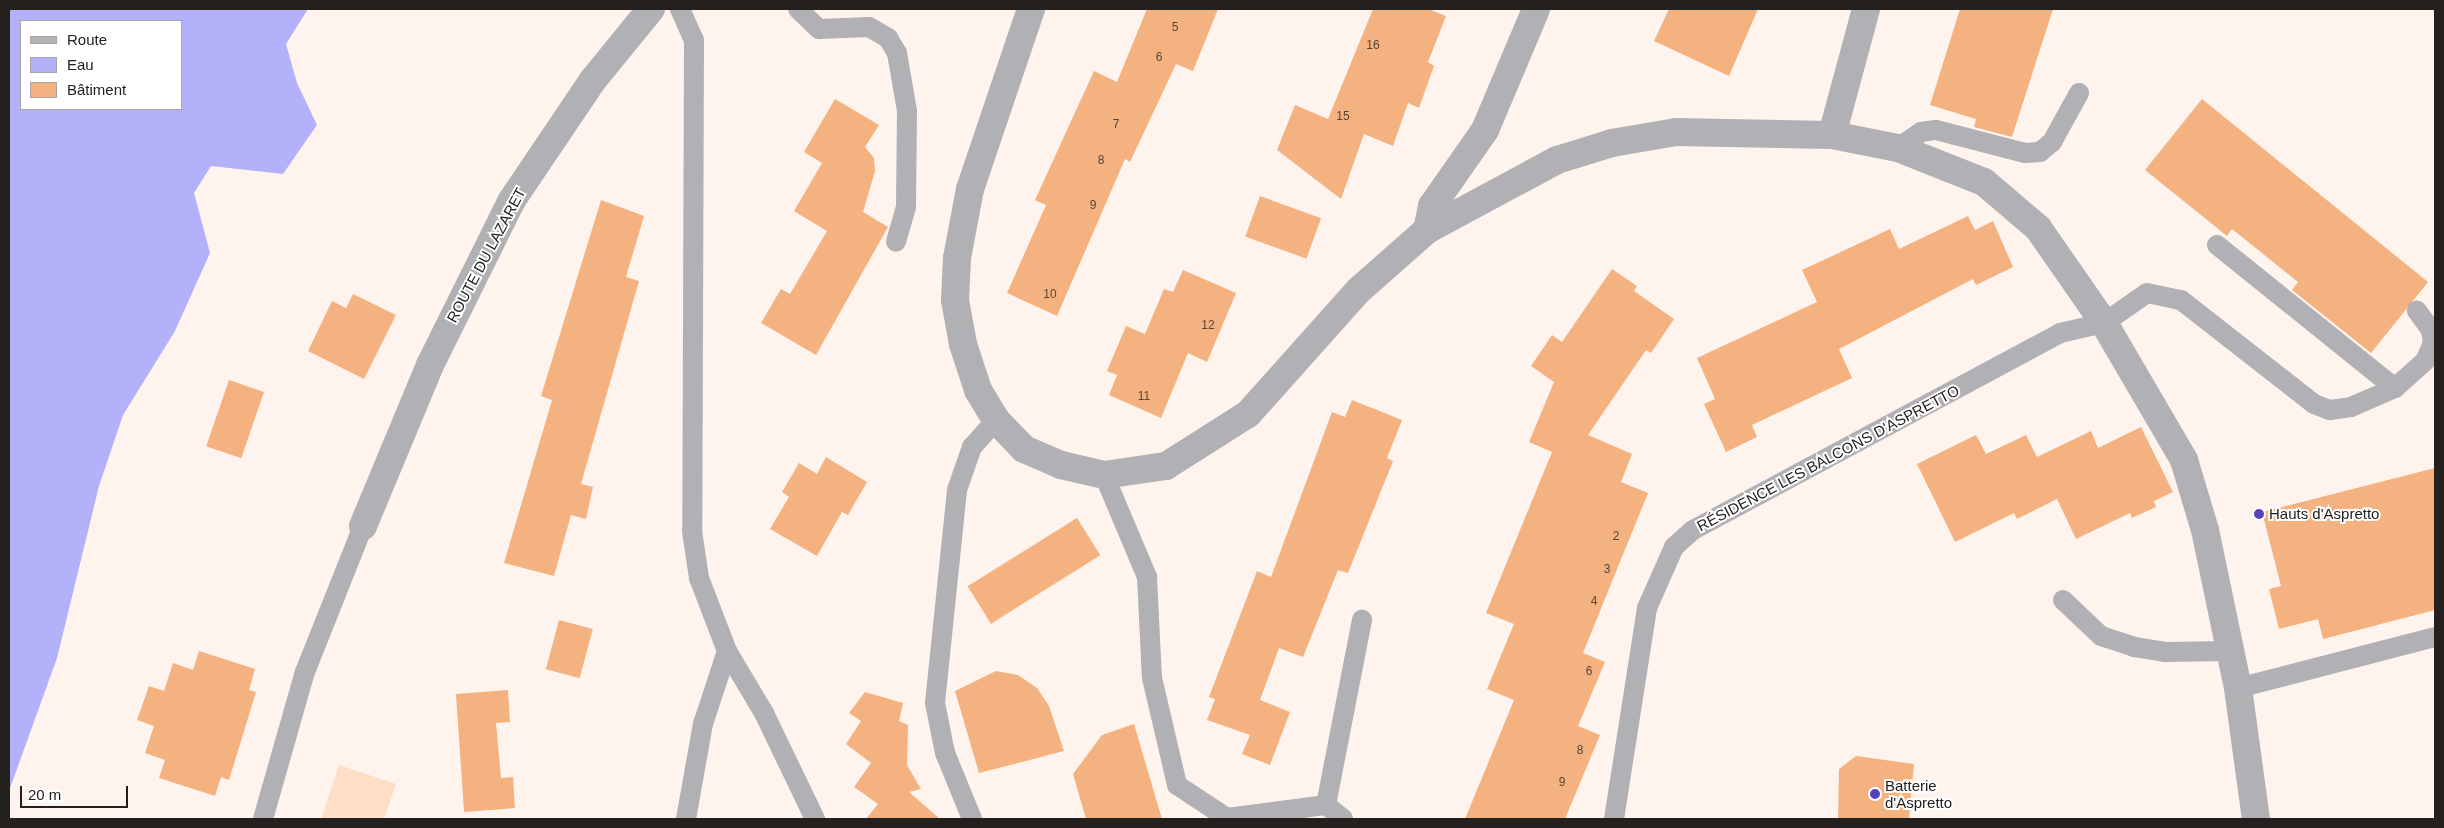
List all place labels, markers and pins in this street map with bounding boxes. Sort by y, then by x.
place label: Hauts d'Aspretto [2269,505,2379,523]
marker: Hauts d'Aspretto [2253,508,2265,520]
place label: Batterie d'Aspretto [1885,776,1952,811]
marker: Batterie d'Aspretto [1869,788,1881,800]

